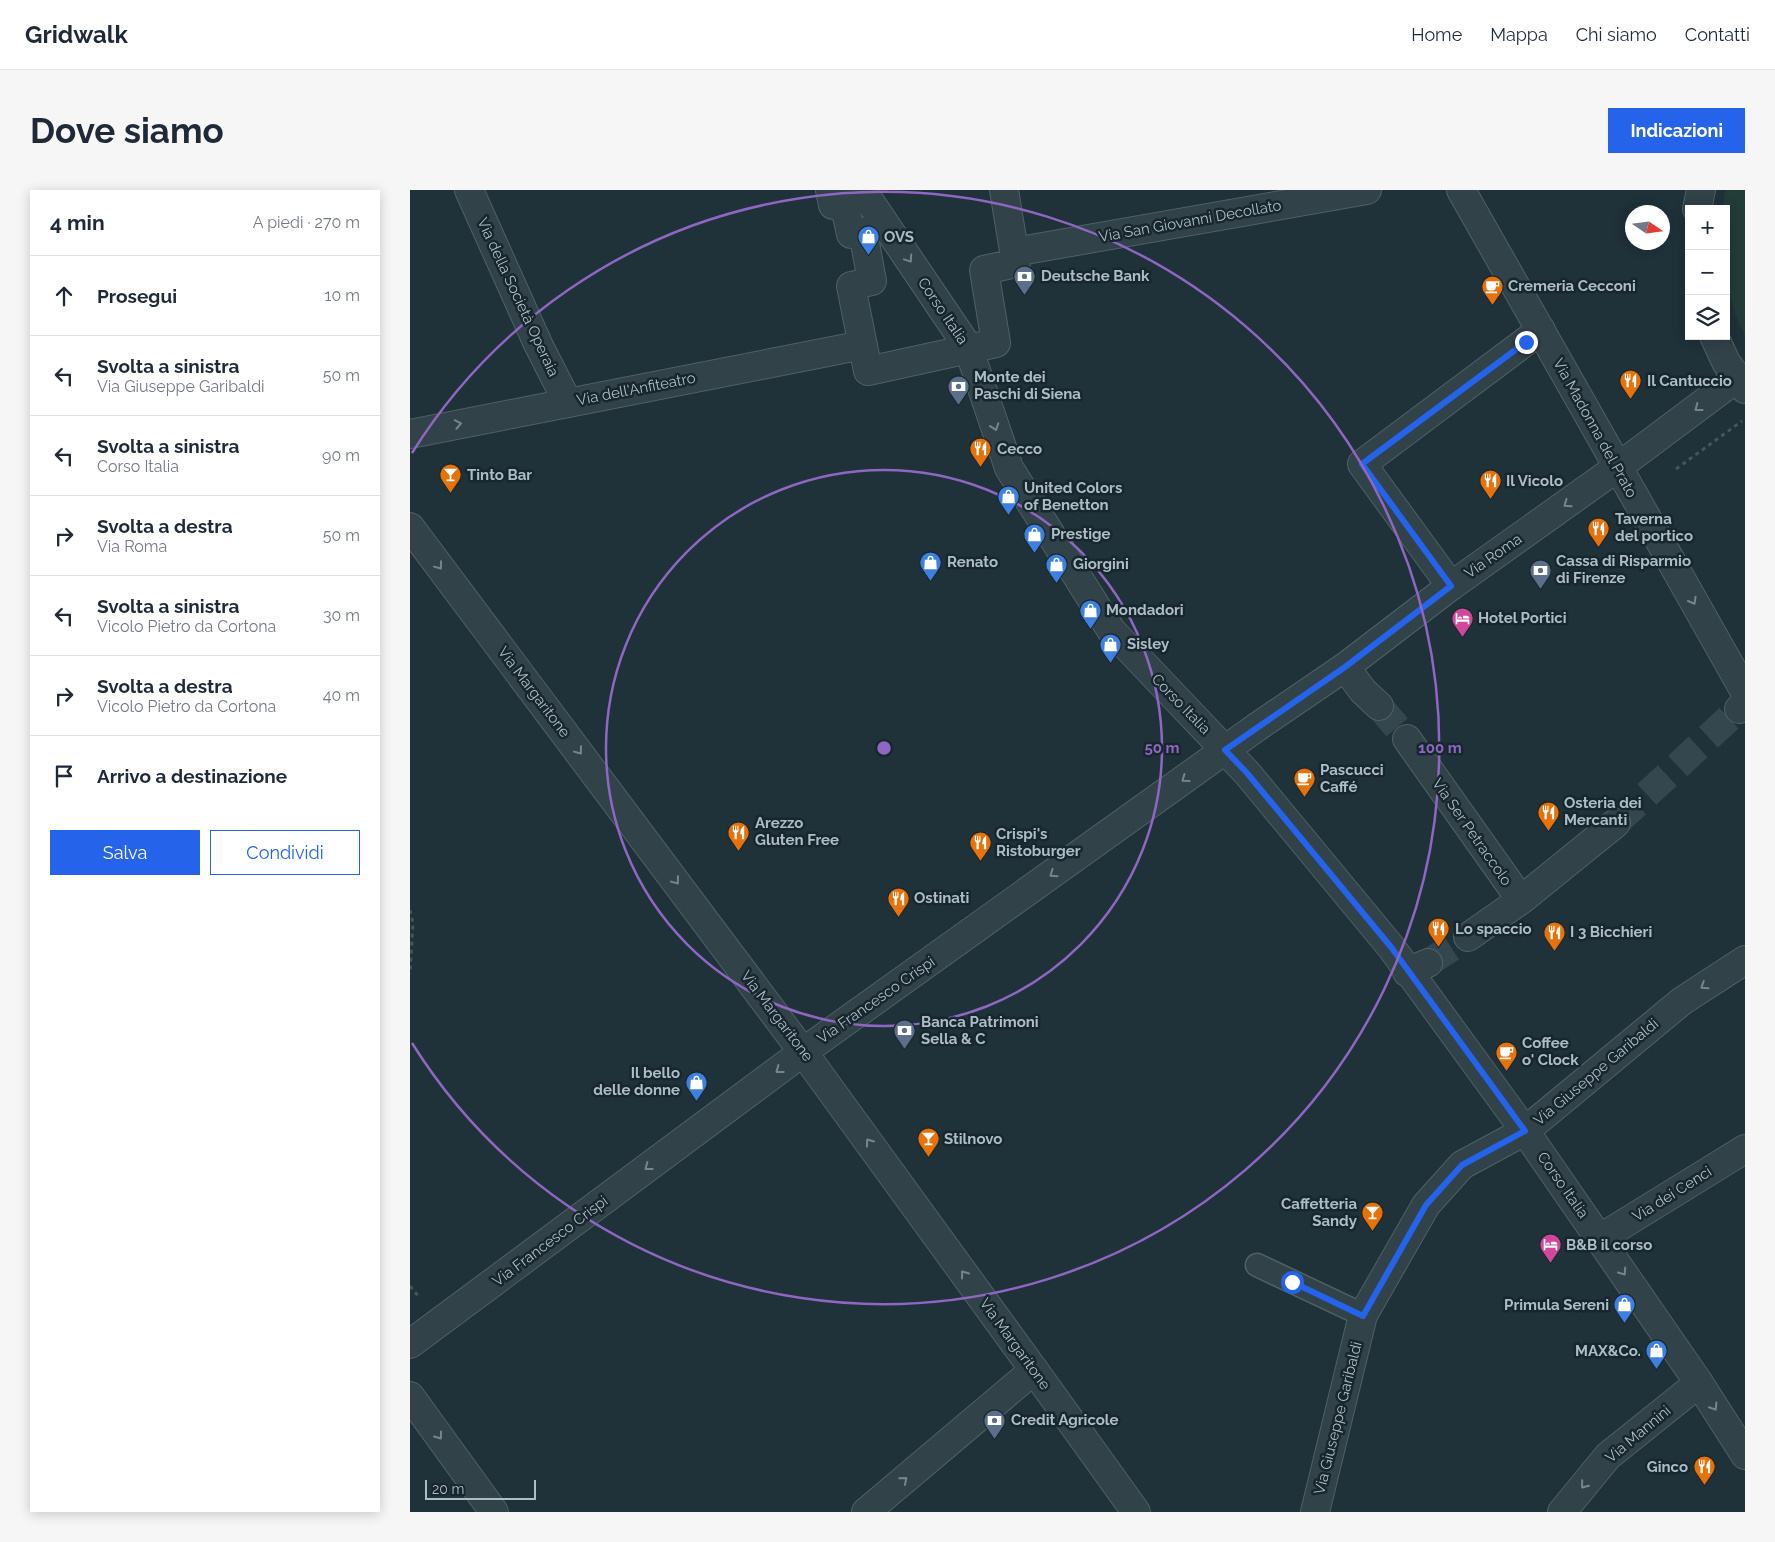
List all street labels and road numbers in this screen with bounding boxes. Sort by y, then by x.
street label: Via San Giovanni Decollato [1097,196,1283,246]
street label: Via della Società Operaia [473,215,563,379]
street label: Corso Italia [914,274,972,348]
street label: Via Madonna del Prato [1549,355,1641,501]
street label: Via dell'Anfiteatro [575,369,697,409]
street label: Via Roma [1461,530,1525,582]
street label: Via Margaritone [494,643,574,741]
street label: Corso Italia [1148,670,1214,738]
street label: Via Ser Petraccolo [1428,775,1516,889]
street label: Via Francesco Crispi [814,953,938,1047]
street label: Via Margaritone [737,967,817,1065]
street label: Via Giuseppe Garibaldi [1530,1015,1662,1129]
street label: Corso Italia [1534,1148,1592,1222]
street label: Via dei Cenci [1629,1163,1715,1225]
street label: Via Francesco Crispi [489,1192,611,1290]
street label: Via Margaritone [976,1295,1054,1394]
street label: Via Giuseppe Garibaldi [1310,1340,1366,1496]
street label: Via Mannini [1602,1402,1674,1466]

